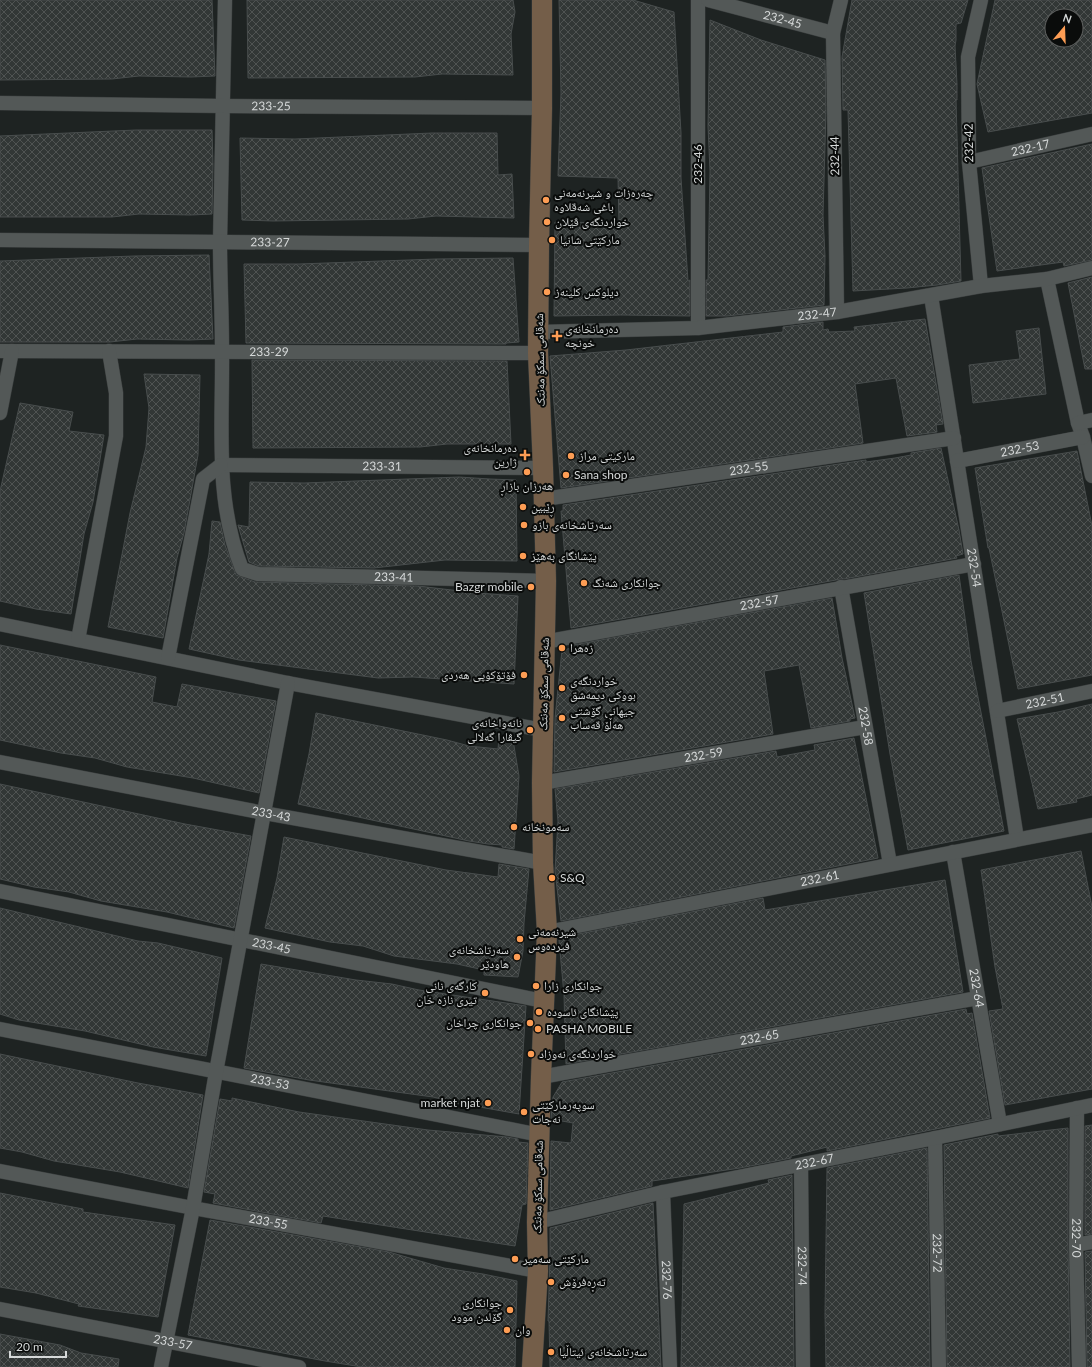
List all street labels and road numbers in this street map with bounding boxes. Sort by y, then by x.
street label: 232-45 [762,7,804,31]
street label: 233-25 [251,98,291,113]
street label: 232-42 [961,123,976,163]
street label: 232-44 [827,136,842,176]
street label: 232-17 [1009,136,1051,159]
street label: 232-46 [690,144,705,184]
street label: 233-27 [250,234,290,250]
street label: 232-47 [797,304,838,323]
street label: شەقامی سمکۆ مەنتک [531,313,548,407]
street label: 233-29 [249,344,289,359]
street label: 232-53 [999,437,1041,460]
street label: 233-31 [362,458,402,474]
street label: 232-55 [728,458,769,478]
street label: 232-54 [964,547,985,588]
street label: 233-41 [374,569,414,585]
street label: 232-57 [739,592,780,613]
street label: شەقامی سمکۆ مەنتک [535,637,552,731]
street label: 232-51 [1024,689,1066,712]
street label: 232-58 [855,705,877,746]
street label: 232-59 [683,744,724,765]
street label: 233-43 [250,803,292,825]
street label: 232-61 [799,867,840,889]
street label: 233-45 [251,934,292,957]
street label: 232-64 [966,967,988,1009]
street label: 232-65 [739,1026,780,1048]
street label: 233-53 [249,1070,291,1093]
street label: شەقامی سمکۆ مەنتک [529,1140,546,1234]
street label: 232-67 [794,1150,835,1173]
street label: 233-55 [248,1210,289,1232]
street label: 232-70 [1069,1218,1084,1258]
street label: 232-72 [930,1233,945,1273]
street label: 232-74 [795,1246,810,1286]
street label: 232-76 [659,1260,675,1300]
street label: 233-57 [152,1331,194,1353]

